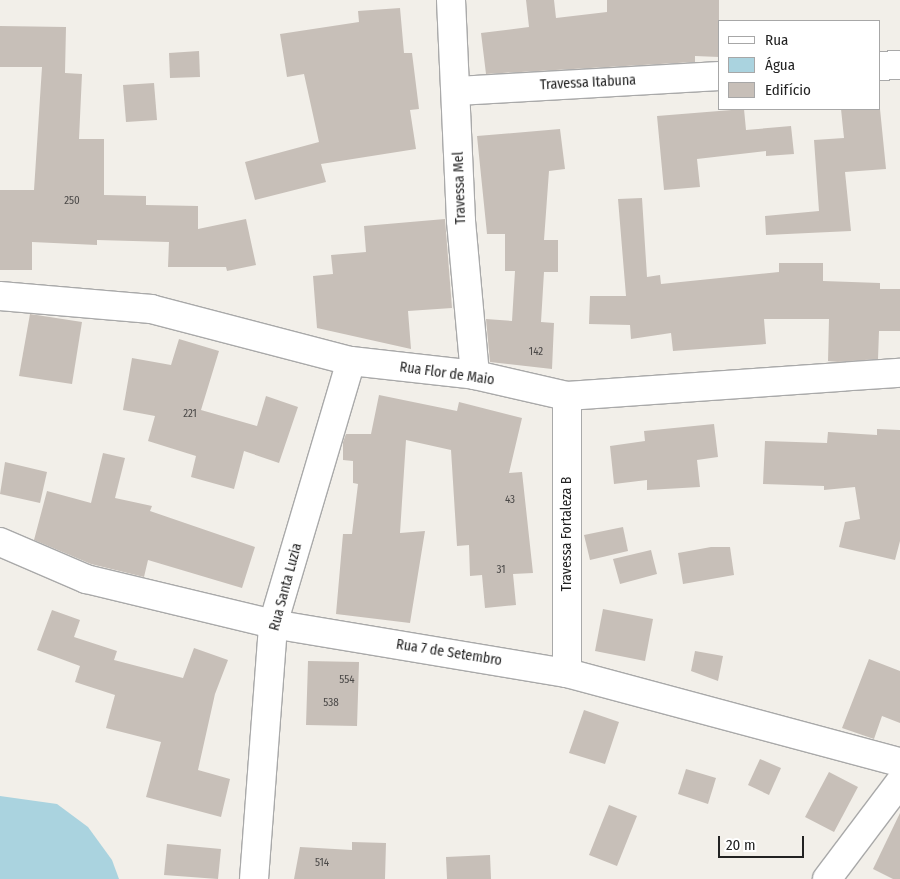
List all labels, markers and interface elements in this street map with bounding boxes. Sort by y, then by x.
legend [718,20,880,110]
text: Rua [765,31,788,49]
text: Água [765,56,795,74]
street label: Travessa Itabuna [540,72,636,94]
text: Edifício [765,81,811,99]
street label: Travessa Mel [450,151,470,225]
house number: 250 [64,194,80,208]
house number: 142 [529,345,543,359]
street label: Rua Flor de Maio [398,359,496,389]
house number: 221 [183,407,197,421]
street label: Travessa Fortaleza B [559,477,575,591]
house number: 43 [505,493,515,507]
street label: Rua Santa Luzia [266,541,306,633]
house number: 31 [497,563,505,577]
street label: Rua 7 de Setembro [395,636,503,670]
house number: 554 [339,673,355,687]
house number: 538 [323,696,339,710]
scale bar [720,826,806,858]
text: 20 m [726,836,756,854]
house number: 514 [315,856,329,870]

